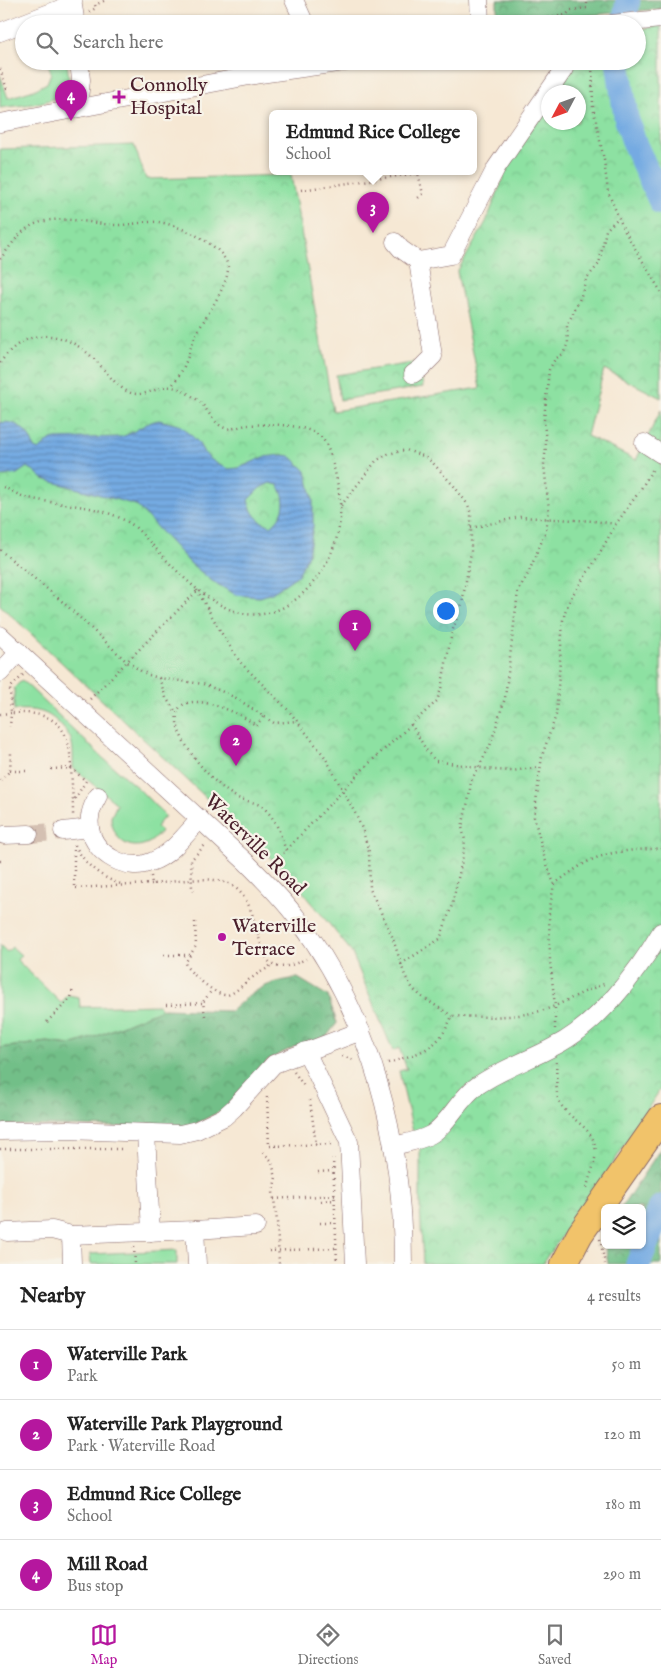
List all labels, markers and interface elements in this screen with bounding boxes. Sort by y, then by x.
search box [15,15,646,70]
icon: search [33,29,61,57]
text: Search here [73,31,164,55]
place label: Connolly Hospital [130,73,208,121]
pin: 4 [55,80,87,121]
north arrow [541,85,586,130]
marker: Connolly Hospital [112,90,126,104]
popup [269,110,477,175]
text: Edmund Rice College [286,121,460,145]
text: School [286,145,331,165]
pin: 3 [357,192,389,233]
your location [433,598,459,624]
pin: 1 [339,610,371,651]
pin: 2 [220,725,252,766]
street label: Waterville Road [199,789,311,901]
place label: Waterville Terrace [232,914,316,962]
marker: Waterville Terrace [216,931,228,943]
map controls [601,1204,646,1249]
button: layers [601,1204,646,1249]
text: Nearby [20,1283,85,1310]
text: 4 results [587,1287,641,1307]
text: Waterville Park [67,1343,187,1367]
text: 1 [33,1355,39,1375]
text: 50 m [612,1355,641,1375]
text: Park [67,1367,97,1387]
text: Waterville Park Playground [67,1413,282,1437]
text: 2 [32,1425,40,1445]
text: 120 m [604,1425,641,1445]
text: Park · Waterville Road [67,1437,215,1457]
text: Edmund Rice College [67,1483,241,1507]
text: 3 [33,1495,39,1515]
text: 180 m [605,1495,641,1515]
text: School [67,1507,112,1527]
text: Mill Road [67,1553,147,1577]
text: 4 [32,1565,40,1585]
text: 290 m [603,1565,641,1585]
text: Bus stop [67,1577,123,1597]
tab: Map [90,1621,118,1669]
tab: Directions [297,1621,358,1669]
tab: Saved [538,1621,571,1669]

